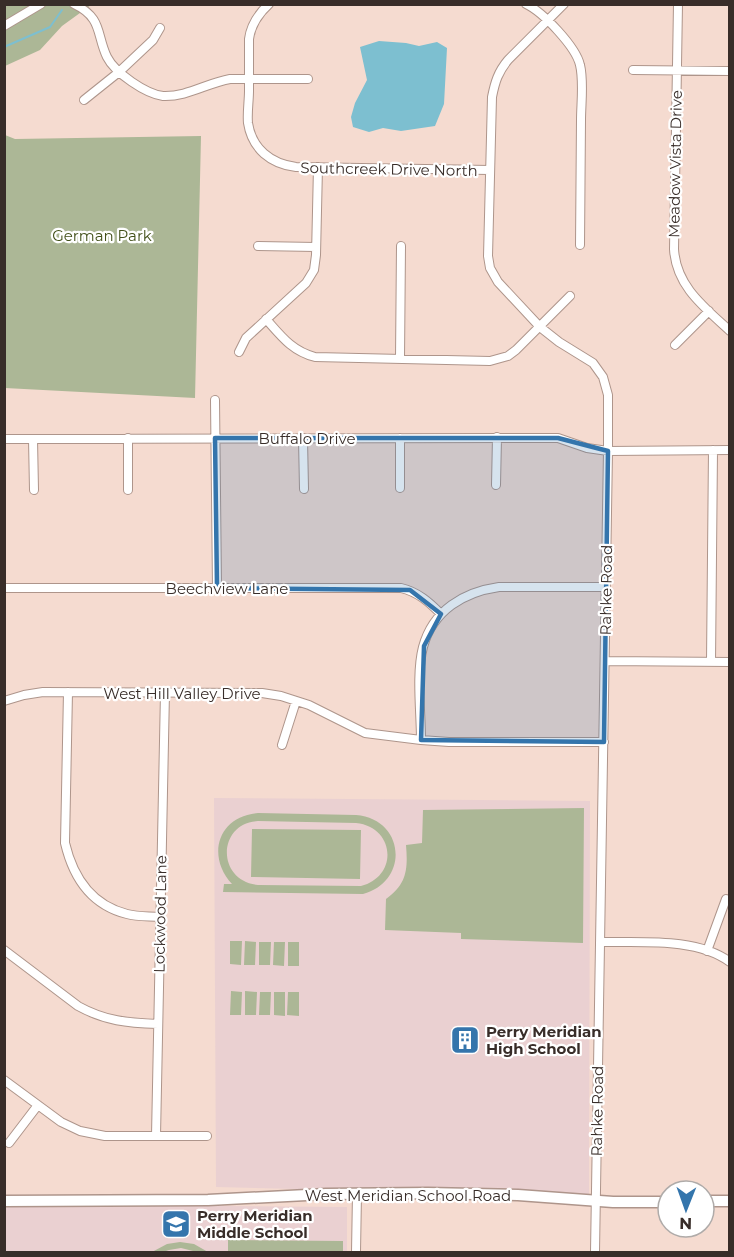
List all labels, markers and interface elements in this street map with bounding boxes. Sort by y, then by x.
street label: Meadow Vista Drive [664,90,686,238]
street label: Southcreek Drive North [300,158,478,180]
park label: German Park [52,226,152,245]
street label: Buffalo Drive [259,429,355,448]
street label: Rahke Road [596,545,616,635]
street label: Beechview Lane [166,579,288,598]
street label: West Hill Valley Drive [103,684,261,703]
street label: Lockwood Lane [149,855,171,973]
place label: Perry Meridian High School [486,1022,602,1058]
building icon: Perry Meridian High School [449,1024,481,1056]
street label: Rahke Road [587,1066,607,1156]
north arrow [656,1179,716,1239]
street label: West Meridian School Road [305,1186,511,1205]
place label: Perry Meridian Middle School [197,1206,313,1242]
school or university icon: Perry Meridian Middle School [160,1208,192,1240]
text: N [679,1214,692,1233]

